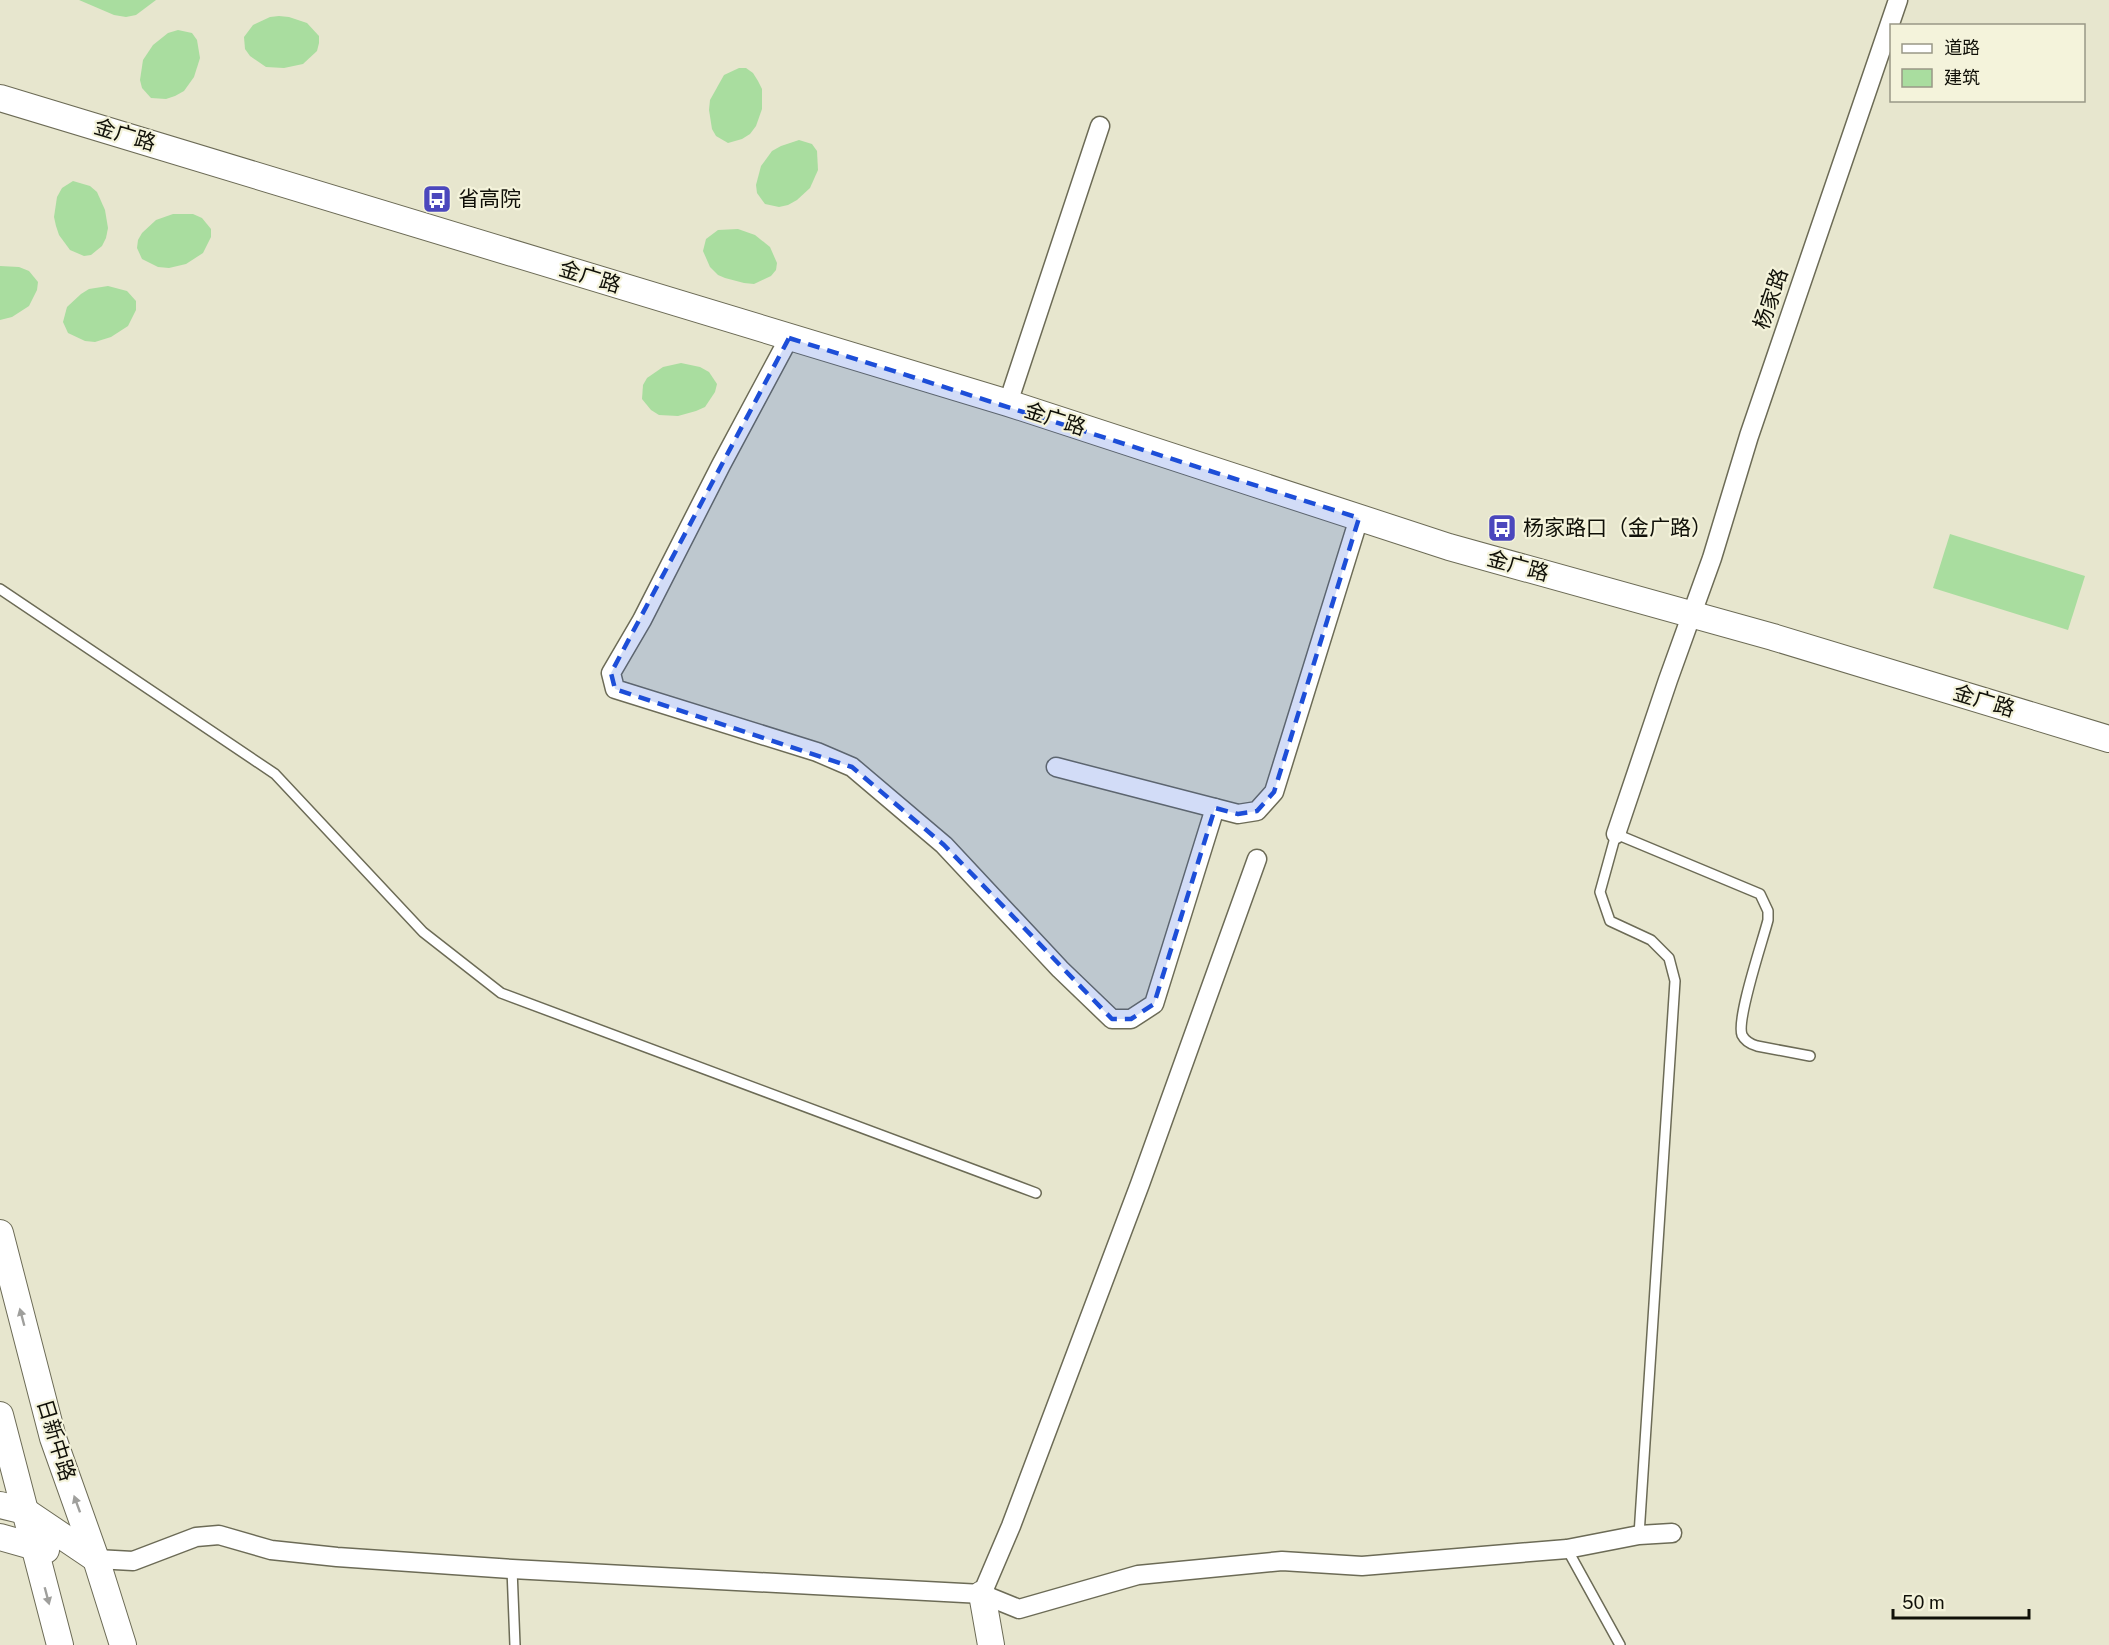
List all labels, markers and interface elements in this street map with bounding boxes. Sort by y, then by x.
legend [1890,24,2085,102]
text: 道路 [1944,37,1980,58]
text: 建筑 [1944,67,1980,88]
street label: 金广路 [91,113,159,156]
bus stop icon: 省高院 [421,183,453,215]
place label: 省高院 [458,186,521,211]
street label: 金广路 [556,255,624,298]
street label: 杨家路 [1748,265,1793,333]
street label: 金广路 [1021,397,1089,440]
bus stop icon: 杨家路口（金广路） [1486,512,1518,544]
place label: 杨家路口（金广路） [1523,515,1712,540]
street label: 金广路 [1484,545,1552,586]
street label: 金广路 [1950,679,2018,722]
one-way arrow [17,1308,26,1326]
street label: 日新中路 [32,1396,81,1484]
one-way arrow [71,1495,81,1513]
scale bar [1893,1582,2030,1620]
one-way arrow [43,1588,52,1606]
text: 50 m [1902,1592,1945,1613]

